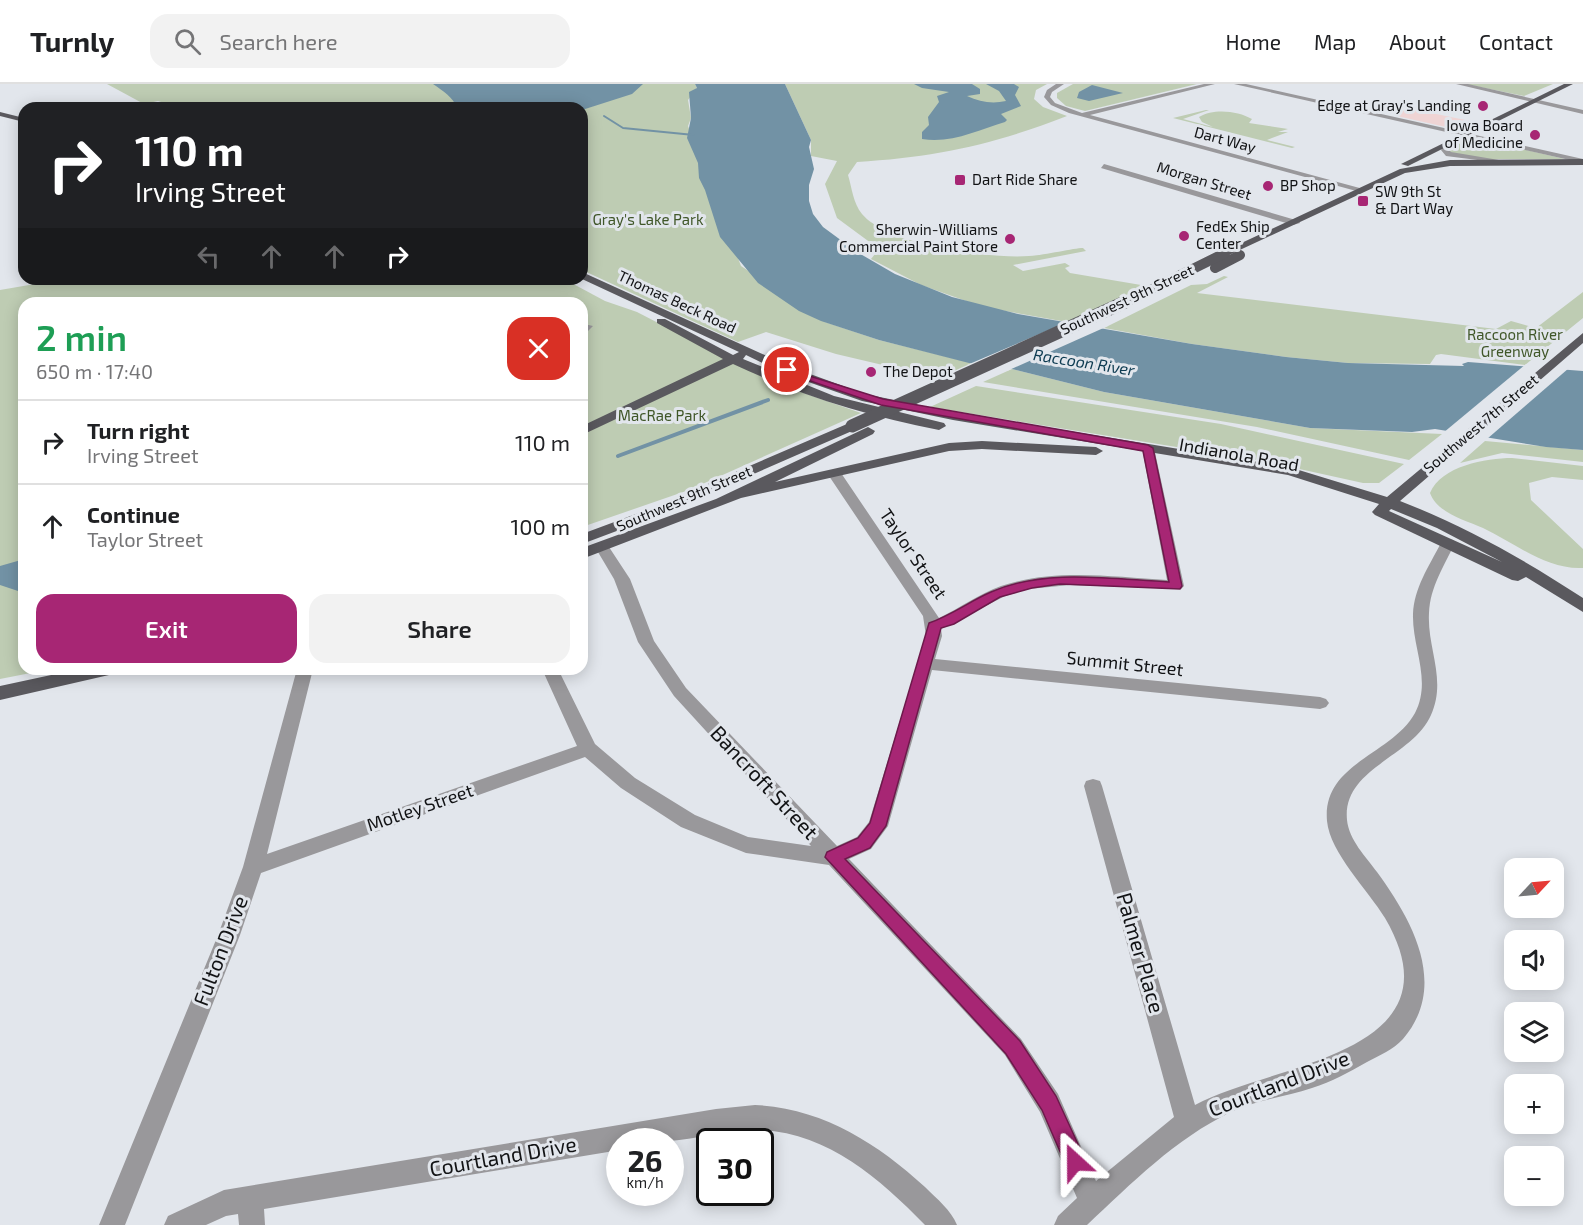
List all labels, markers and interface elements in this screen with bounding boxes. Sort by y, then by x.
search box [150,14,570,68]
text: Turnly [30,24,114,58]
icon: search [171,25,204,58]
text: Search here [219,28,338,54]
text: Home [1225,29,1281,54]
text: Map [1314,29,1356,54]
text: About [1389,29,1446,54]
text: Contact [1479,29,1553,54]
place label: Edge at Gray's Landing [1317,96,1472,114]
marker: Edge at Gray's Landing [1476,99,1490,113]
place label: Iowa Board of Medicine [1444,116,1523,151]
street label: Dart Way [1192,122,1258,156]
text: 110 m [135,124,244,174]
icon: right [36,126,114,204]
marker: Iowa Board of Medicine [1528,128,1542,142]
street label: Morgan Street [1155,157,1254,203]
place label: Dart Ride Share [972,170,1078,188]
marker: Dart Ride Share [953,173,967,187]
text: Irving Street [135,175,286,207]
place label: BP Shop [1280,176,1336,194]
marker: BP Shop [1261,179,1275,193]
place label: SW 9th St & Dart Way [1375,182,1453,217]
marker: SW 9th St & Dart Way [1356,194,1370,208]
park label: Gray's Lake Park [592,210,704,228]
place label: FedEx Ship Center [1196,217,1270,252]
place label: Sherwin-Williams Commercial Paint Store [839,220,998,255]
marker: FedEx Ship Center [1177,229,1191,243]
marker: Sherwin-Williams Commercial Paint Store [1003,232,1017,246]
icon: left [192,240,225,273]
icon: ahead [255,240,288,273]
icon: ahead [318,240,351,273]
icon: right [381,240,414,273]
street label: Southwest 9th Street [1057,260,1196,338]
street label: Thomas Beck Road [615,266,739,336]
text: 2 min [36,315,127,358]
button: close [507,317,570,380]
park label: Raccoon River Greenway [1467,325,1563,360]
pin [761,344,812,395]
water label: Raccoon River [1032,344,1137,379]
icon: arrive [770,353,803,386]
text: 650 m · 17:40 [36,359,153,383]
place label: The Depot [883,362,953,380]
marker: The Depot [864,365,878,379]
street label: Southwest 7th Street [1419,370,1542,476]
park label: MacRae Park [618,406,707,424]
text: Turn right [87,417,189,443]
icon: right [36,426,69,459]
text: 110 m [515,429,570,455]
street label: Indianola Road [1178,433,1301,475]
text: Irving Street [87,443,199,467]
street label: Southwest 9th Street [613,461,754,535]
text: Continue [87,501,180,527]
street label: Taylor Street [875,504,952,603]
icon: ahead [36,510,69,543]
text: 100 m [511,513,570,539]
text: Taylor Street [87,527,203,551]
button: Exit [36,594,297,663]
button: Share [309,594,570,663]
street label: Summit Street [1066,646,1185,680]
street label: Bancroft Street [706,720,824,844]
street label: Motley Street [364,779,476,836]
north arrow [1504,858,1564,918]
map controls [1504,858,1564,1206]
street label: Palmer Place [1112,890,1171,1016]
street label: Fulton Drive [187,892,252,1009]
button: sound [1504,930,1564,990]
button: layers [1504,1002,1564,1062]
street label: Courtland Drive [1205,1044,1352,1121]
button: + [1504,1074,1564,1134]
speed limit sign: 30 [696,1128,774,1206]
street label: Courtland Drive [427,1130,578,1181]
position arrow [1043,1130,1107,1194]
text: 26 [627,1142,663,1178]
button: − [1504,1146,1564,1206]
text: km/h [626,1173,664,1191]

